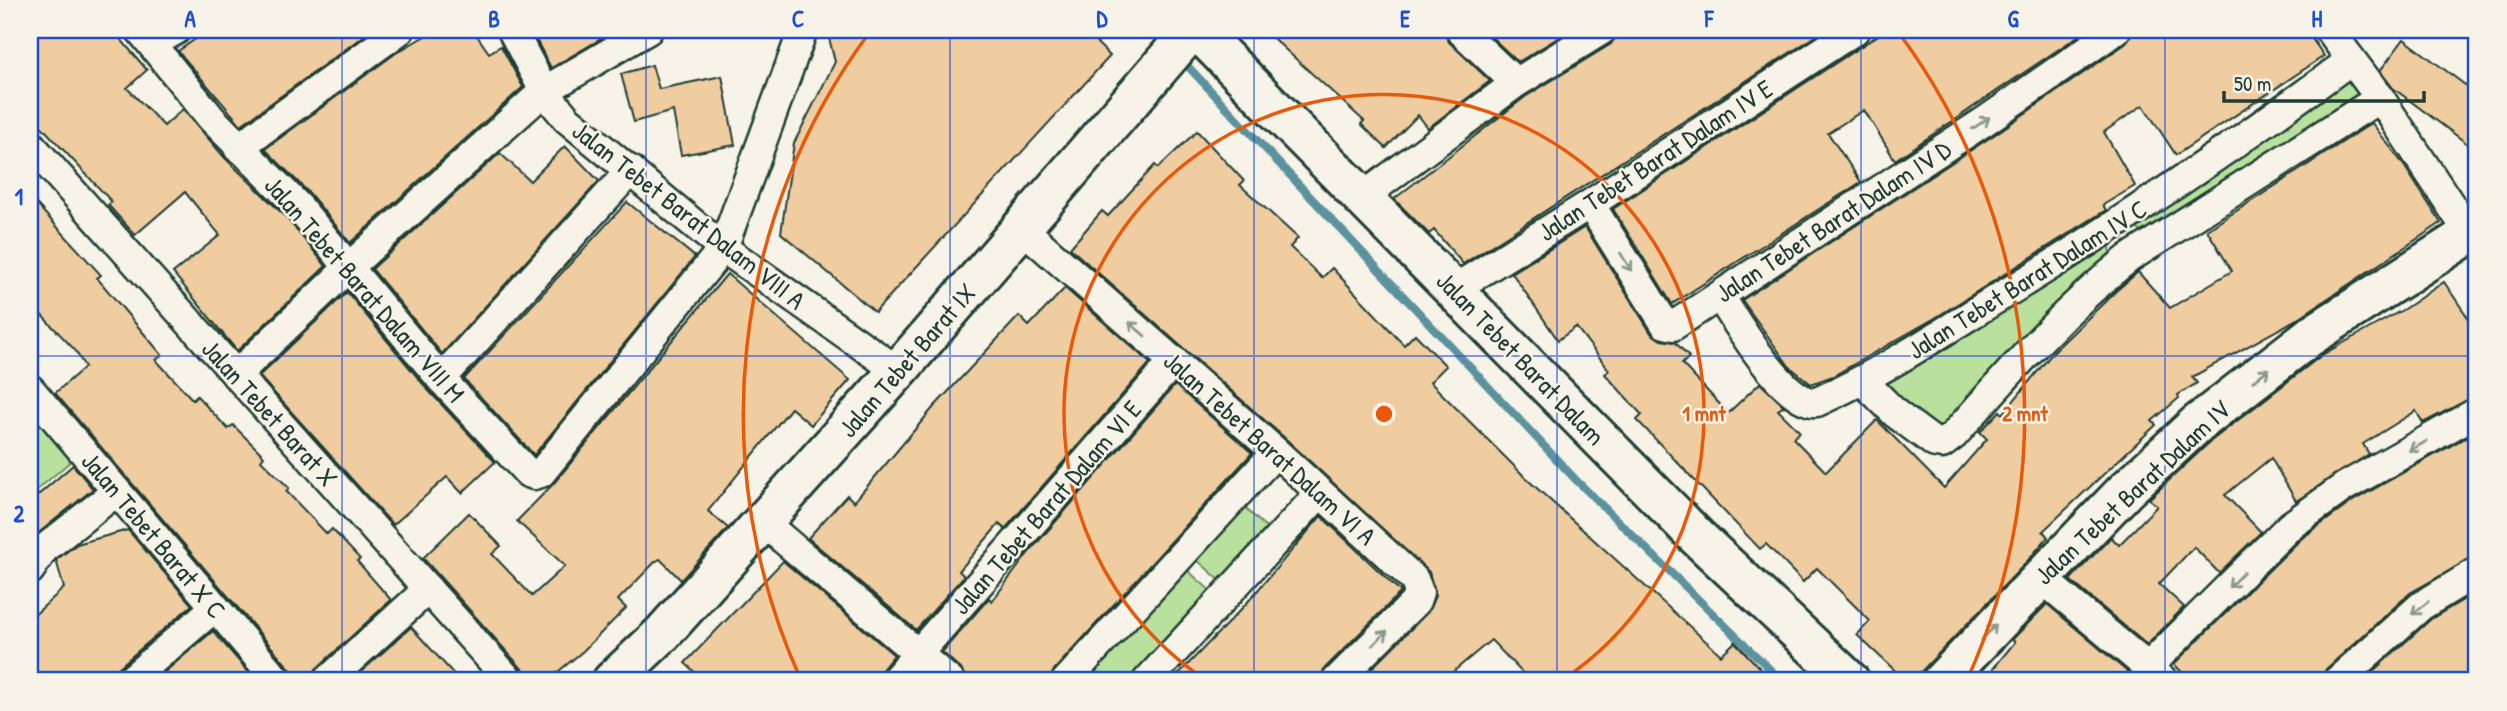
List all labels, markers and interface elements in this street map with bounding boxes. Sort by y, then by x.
text: A [184,3,196,34]
text: B [488,3,500,34]
text: C [792,3,804,34]
text: D [1097,3,1109,34]
text: E [1400,3,1411,34]
text: F [1704,3,1715,34]
text: G [2007,3,2019,34]
text: H [2312,3,2323,34]
scale bar [2224,60,2423,104]
text: 50 m [2234,69,2271,98]
street label: Jalan Tebet Barat Dalam IV E [1531,71,1779,249]
street label: Jalan Tebet Barat Dalam VIII A [565,113,813,317]
one-way arrow [1971,116,1990,130]
street label: Jalan Tebet Barat Dalam IV D [1709,131,1958,310]
street label: Jalan Tebet Barat Dalam VIII M [257,168,473,410]
text: 1 [15,181,23,212]
street label: Jalan Tebet Barat Dalam IV C [1901,191,2153,367]
one-way arrow [1620,252,1634,272]
street label: Jalan Tebet Barat Dalam [1429,263,1613,453]
street label: Jalan Tebet Barat IX [830,276,984,444]
one-way arrow [1128,321,1146,337]
street label: Jalan Tebet Barat X [194,332,346,494]
street label: Jalan Tebet Barat Dalam VI A [1156,343,1384,553]
one-way arrow [2251,367,2269,382]
street label: Jalan Tebet Barat Dalam VI E [943,392,1149,622]
street label: Jalan Tebet Barat Dalam IV [2027,392,2238,592]
text: 1 mnt [1682,399,1726,428]
text: 2 mnt [2002,399,2049,428]
centre of rings [1372,402,1396,426]
one-way arrow [2408,439,2428,453]
street label: Jalan Tebet Barat X C [74,444,234,626]
text: 2 [14,498,25,529]
one-way arrow [2228,571,2245,588]
one-way arrow [2411,601,2429,616]
one-way arrow [1980,623,1997,641]
one-way arrow [1371,629,1388,646]

